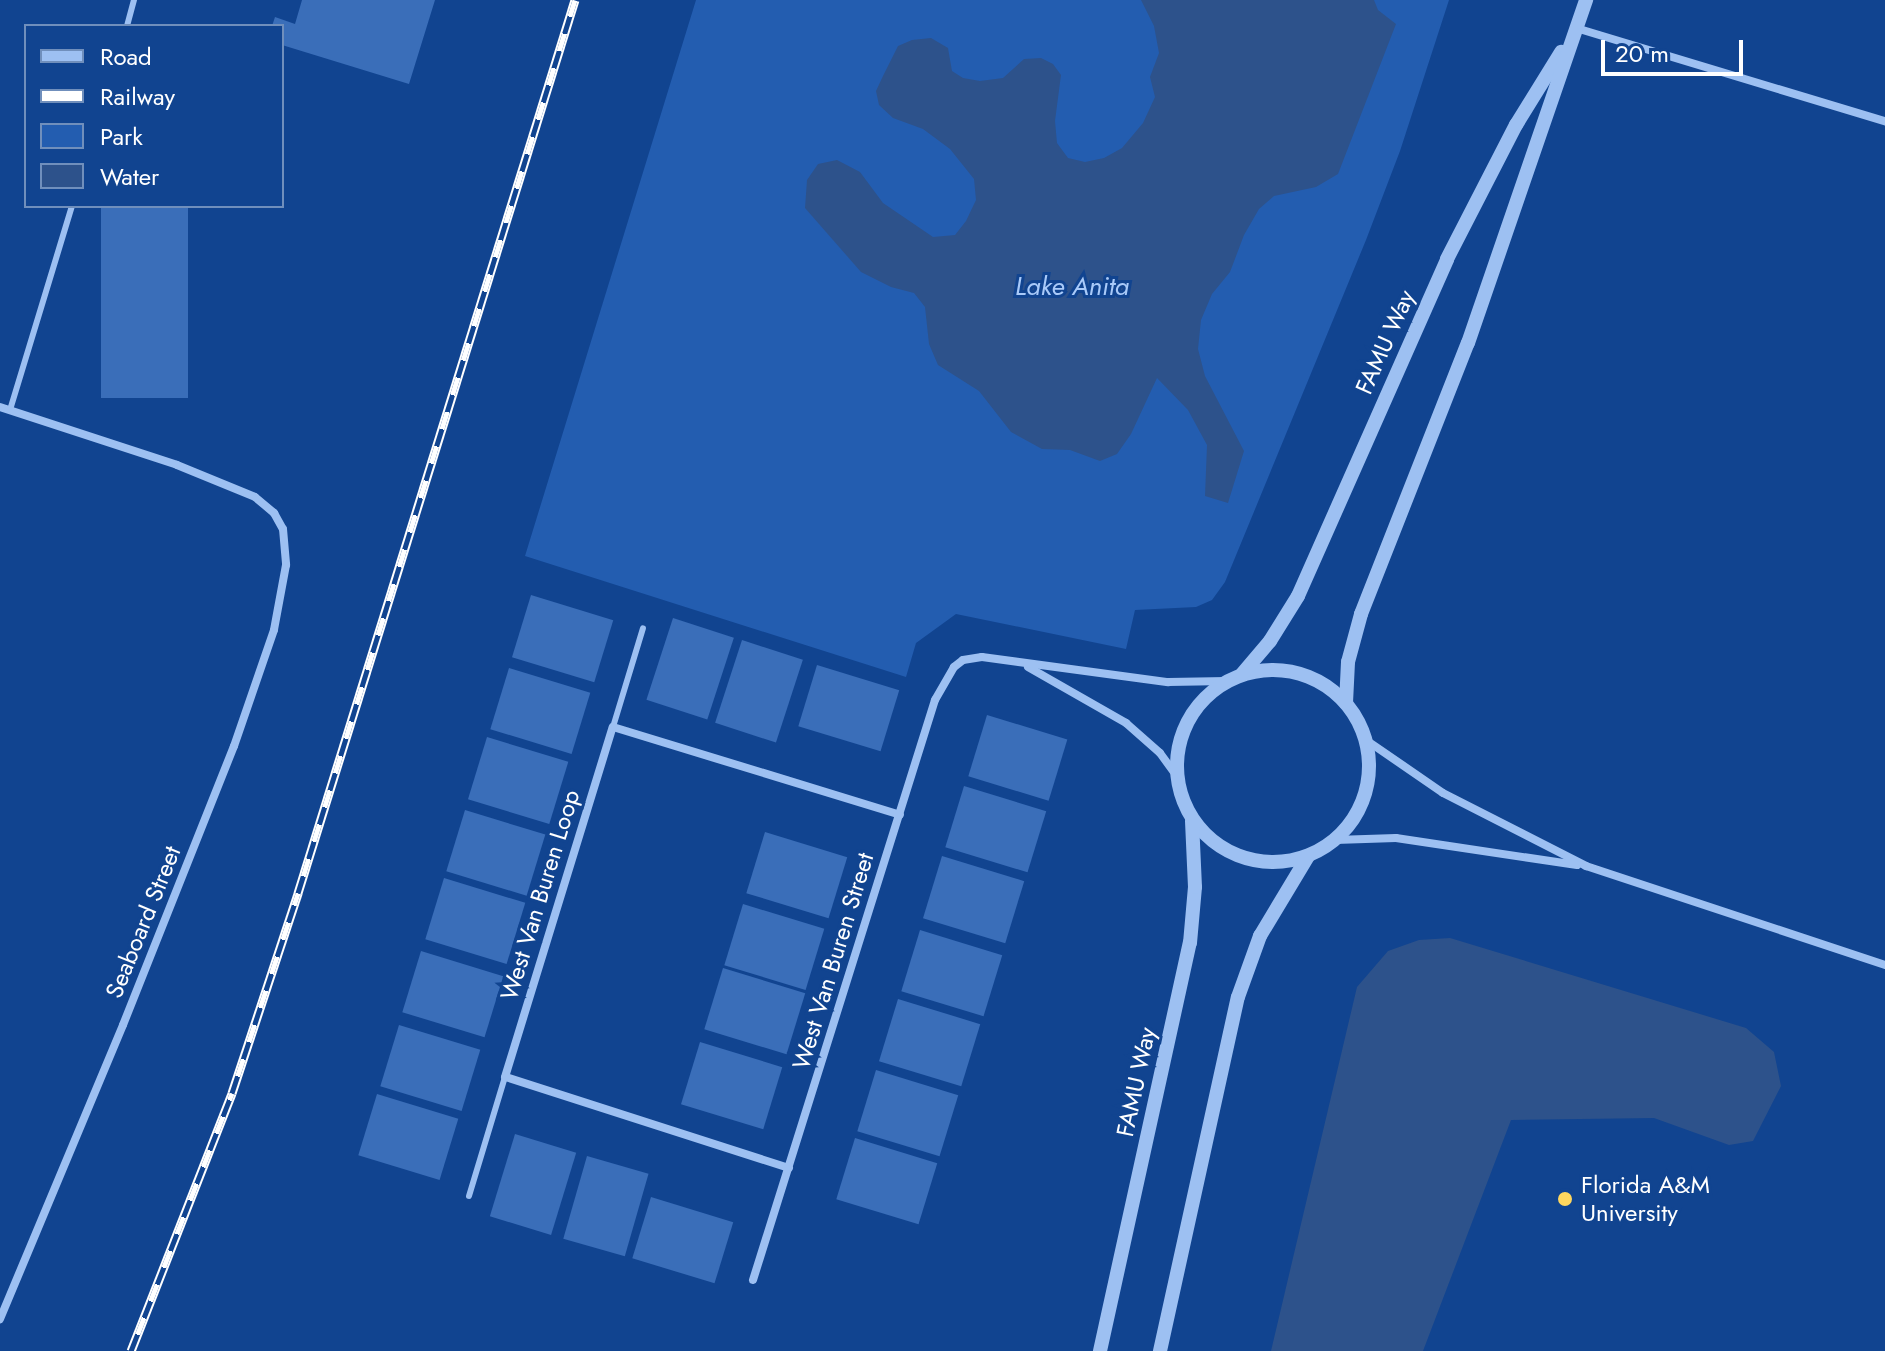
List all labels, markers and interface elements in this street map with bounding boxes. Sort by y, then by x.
legend [24,24,284,208]
scale bar [1605,24,1747,74]
text: 20 m [1615,36,1669,71]
text: Road [100,39,152,74]
text: Railway [100,79,175,114]
text: Park [100,119,143,154]
text: Water [100,159,159,194]
water label: Lake Anita [1015,271,1129,303]
street label: FAMU Way [1349,285,1421,399]
street label: West Van Buren Loop [494,786,586,1004]
street label: Seaboard Street [99,842,187,1002]
street label: West Van Buren Street [786,849,880,1073]
street label: FAMU Way [1110,1025,1162,1139]
place label: Florida A&M University [1581,1171,1710,1227]
marker: Florida A&M University [1556,1190,1574,1208]

